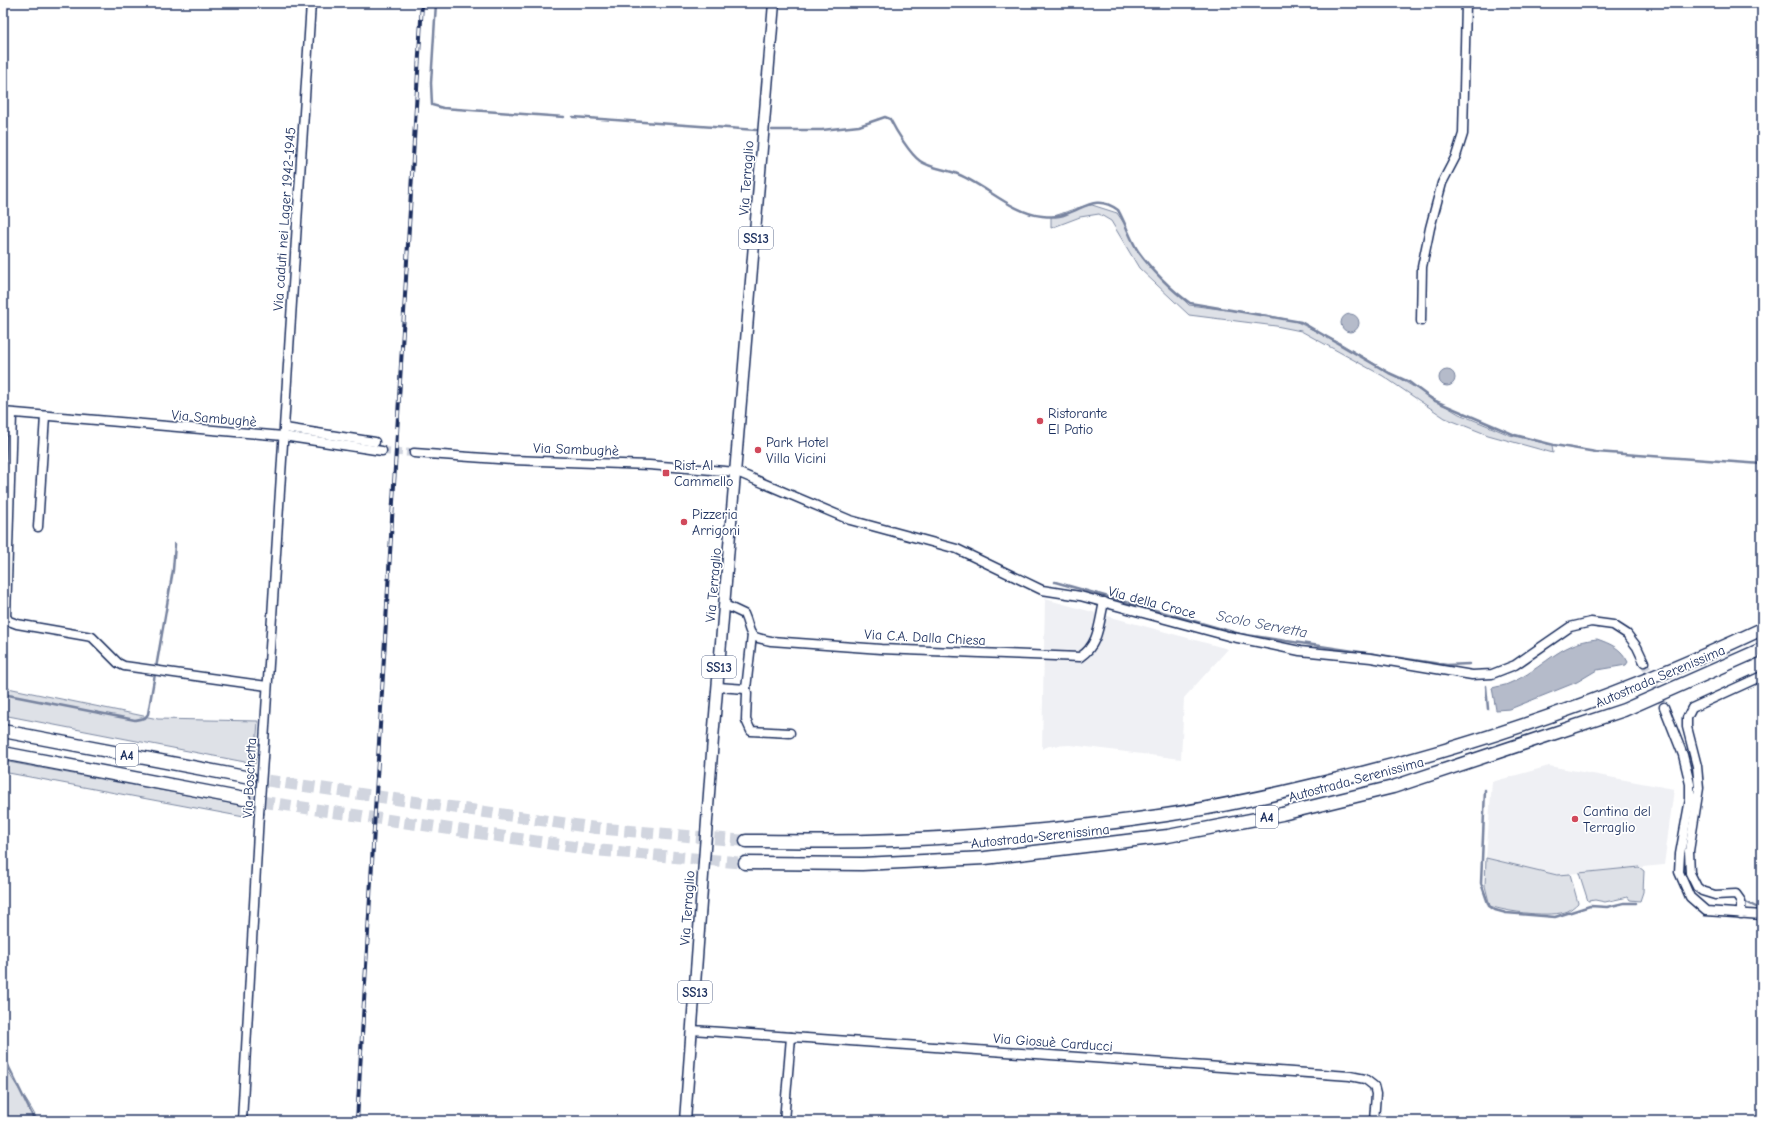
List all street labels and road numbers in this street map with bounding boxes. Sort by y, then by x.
street label: Via caduti nei Lager 1942-1945 [270,127,299,312]
street label: Via Terraglio [735,140,758,216]
road number: SS13 [739,227,773,249]
street label: Via Sambughè [171,406,257,431]
street label: Via Sambughè [533,440,619,459]
street label: Via Terraglio [702,547,725,623]
street label: Via della Croce [1106,583,1198,622]
street label: Via C.A. Dalla Chiesa [864,626,986,649]
street label: Autostrada Serenissima [1593,641,1728,712]
road number: SS13 [702,656,736,678]
street label: Via Boschetta [239,737,260,819]
road number: A4 [116,744,138,766]
street label: Autostrada Serenissima [1287,753,1426,806]
road number: A4 [1256,806,1278,828]
street label: Autostrada Serenissima [970,821,1110,852]
street label: Via Terraglio [676,870,699,946]
road number: SS13 [678,981,712,1003]
street label: Via Giosuè Carducci [993,1030,1113,1055]

